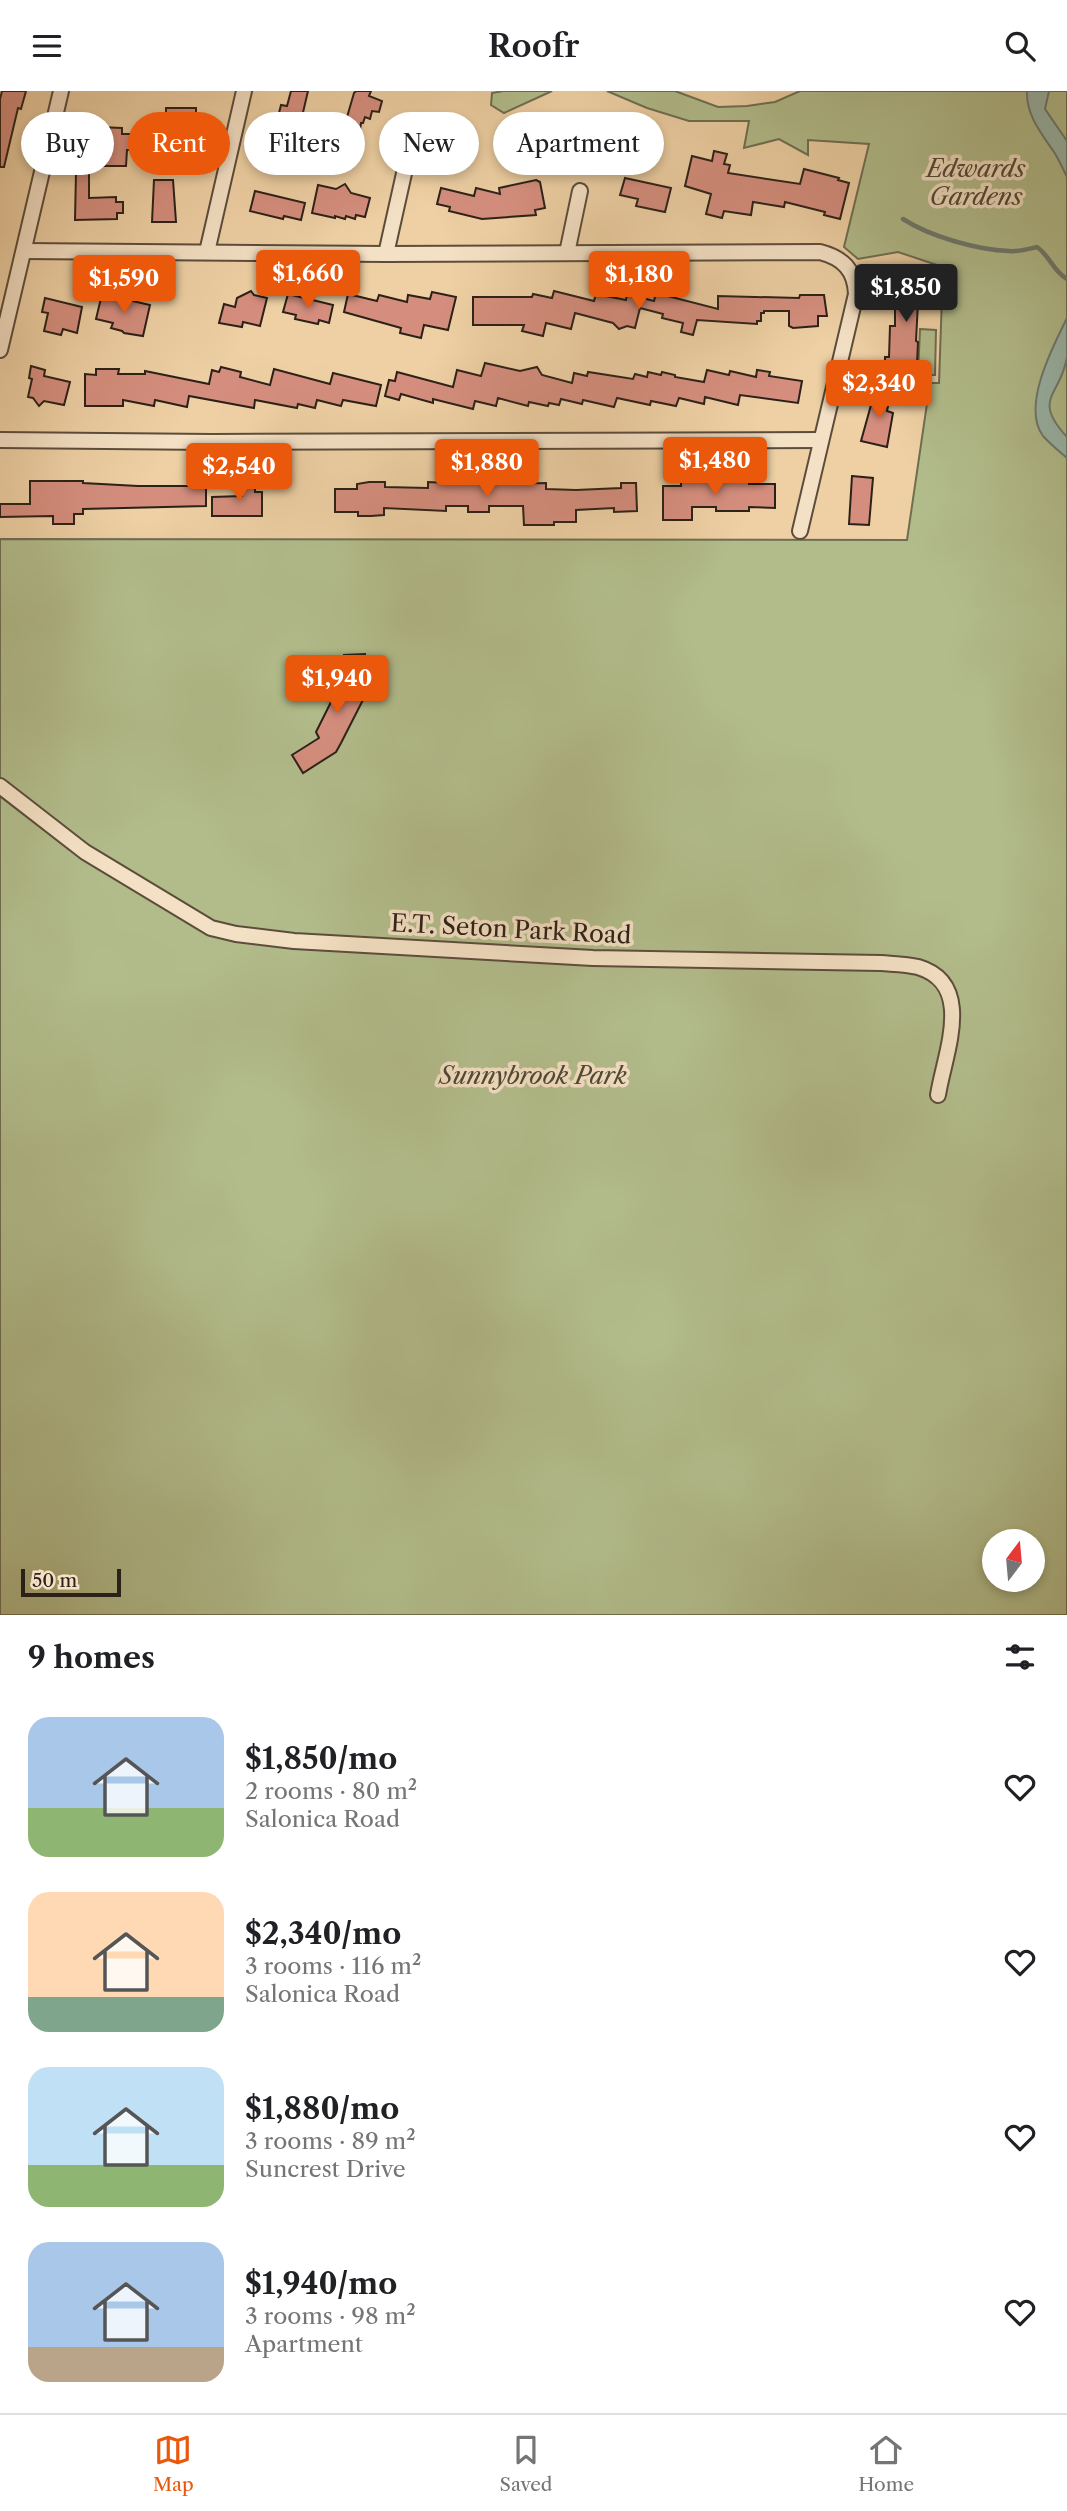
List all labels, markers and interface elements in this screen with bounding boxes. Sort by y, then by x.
text: Roofr [488,26,579,65]
icon: menu [28,27,66,65]
icon: search [1001,27,1039,65]
chip: Buy [21,112,114,175]
chip: Rent [128,112,230,175]
chip: Filters [244,112,365,175]
chip: New [379,112,479,175]
chip: Apartment [493,112,664,175]
park label: Edwards Gardens [924,154,1026,211]
pin: $1,660 [251,251,365,310]
pin: $1,180 [582,251,696,311]
pin: $1,590 [67,255,181,315]
text: $1,660 [272,259,344,287]
text: $1,180 [605,260,673,288]
text: $1,590 [89,264,159,292]
pin: $1,850 [849,265,963,324]
text: $1,850 [870,273,942,301]
pin: $2,340 [822,361,936,420]
text: $2,340 [842,369,916,397]
pin: $1,480 [658,437,772,497]
pin: $1,880 [430,439,544,499]
pin: $2,540 [182,443,296,503]
text: $1,480 [679,446,751,474]
text: $1,880 [451,448,523,476]
text: $2,540 [202,452,276,480]
pin: $1,940 [280,655,394,715]
text: $1,940 [302,664,372,692]
street label: E.T. Seton Park Road [390,908,632,950]
park label: Sunnybrook Park [437,1061,627,1090]
north arrow [982,1529,1045,1593]
map controls [982,1529,1045,1592]
scale bar [21,1566,121,1598]
text: 50 m [32,1569,77,1592]
icon: filters [1001,1638,1039,1676]
text: 9 homes [28,1639,155,1676]
text: $1,850/mo [245,1740,397,1777]
icon: home [84,1745,168,1829]
icon: heart [1001,1768,1039,1806]
text: 2 rooms · 80 m² [245,1777,417,1805]
text: Salonica Road [245,1805,400,1833]
text: $2,340/mo [245,1915,401,1952]
icon: home [84,1920,168,2004]
icon: heart [1001,1943,1039,1981]
text: 3 rooms · 116 m² [245,1952,421,1980]
text: Salonica Road [245,1980,400,2008]
text: $1,880/mo [245,2090,399,2127]
icon: home [84,2095,168,2179]
icon: heart [1001,2118,1039,2156]
text: 3 rooms · 89 m² [245,2127,416,2155]
text: Suncrest Drive [245,2155,406,2183]
text: $1,940/mo [245,2265,397,2302]
icon: home [84,2270,168,2354]
icon: heart [1001,2293,1039,2331]
text: 3 rooms · 98 m² [245,2302,416,2330]
text: Apartment [245,2330,363,2358]
tab: Map [153,2431,194,2496]
tab: Saved [500,2431,552,2496]
tab: Home [858,2431,914,2496]

